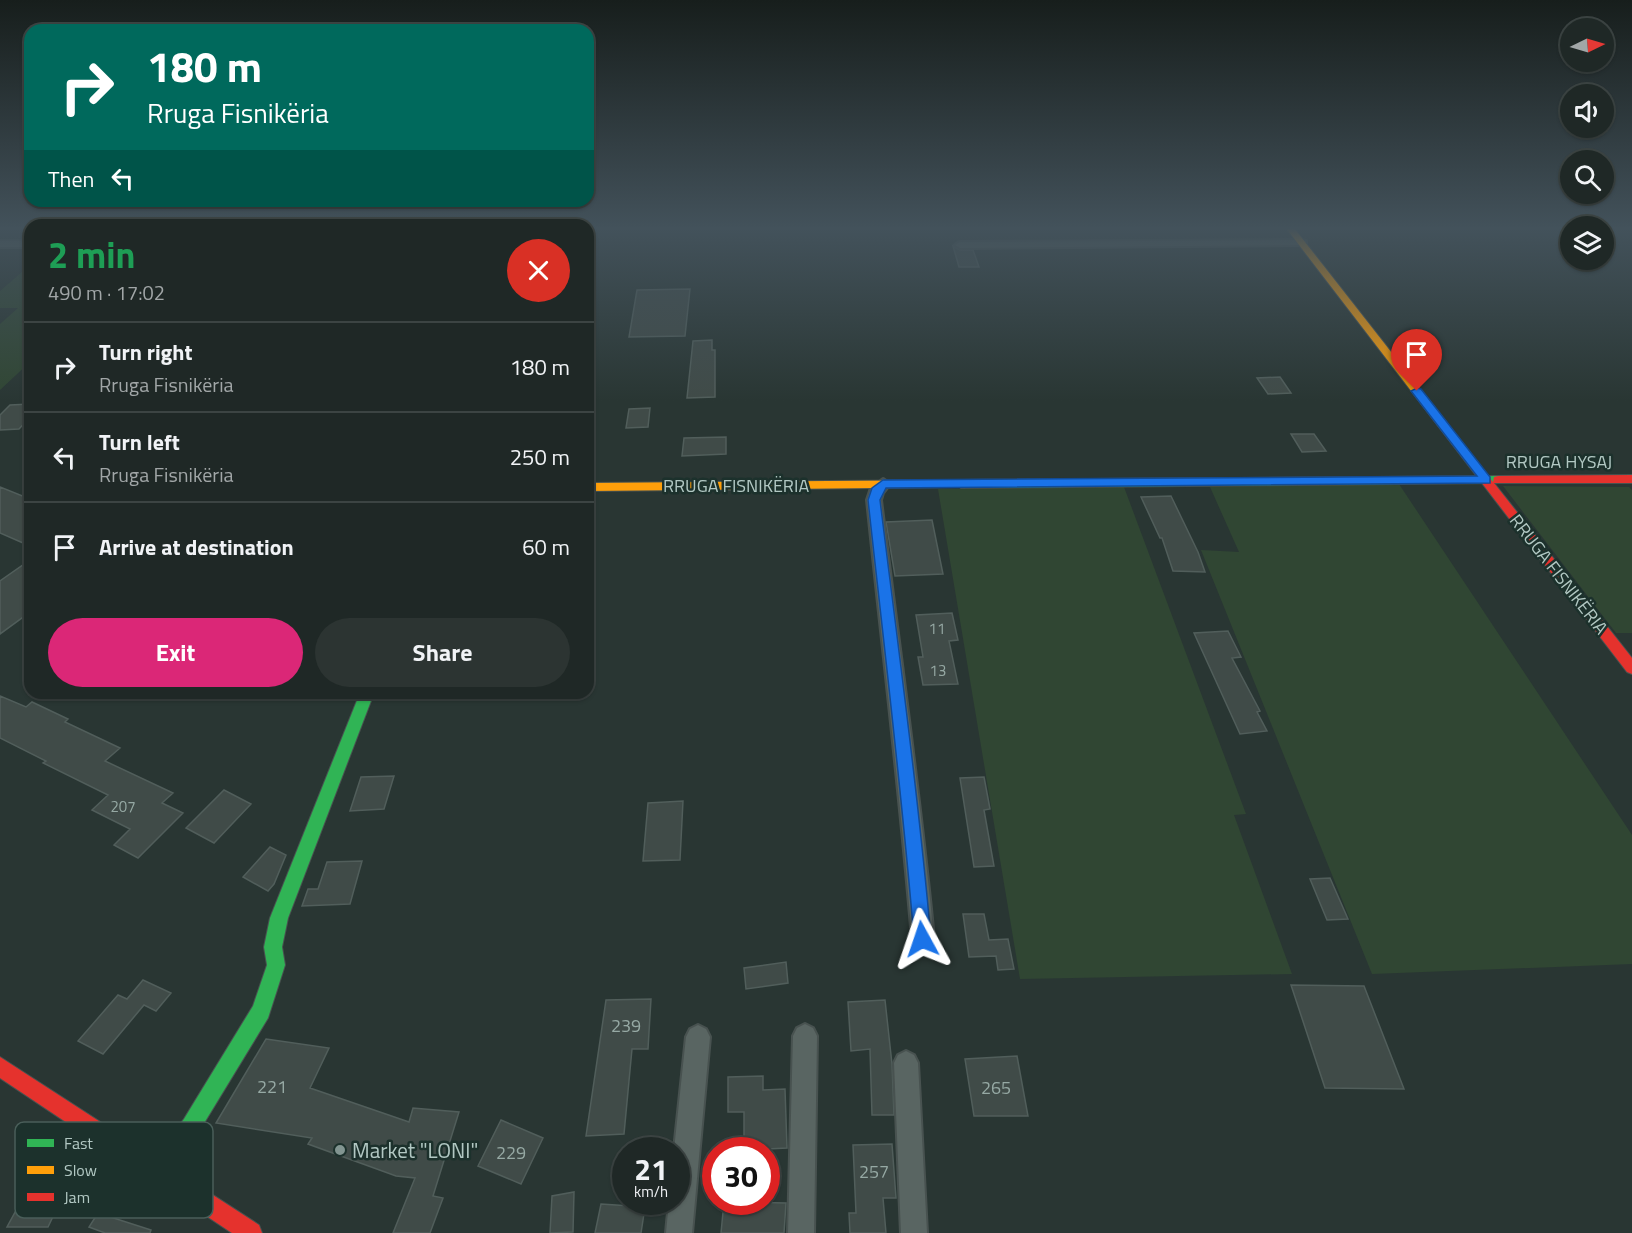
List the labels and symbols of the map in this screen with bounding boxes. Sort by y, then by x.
north arrow [1560,18,1614,72]
pin [1391,329,1442,391]
street label: RRUGA HYSAJ [1506,448,1612,475]
street label: RRUGA FISNIKËRIA [663,472,809,499]
street label: RRUGA FISNIKËRIA [1503,508,1615,640]
house number: 11 [929,617,945,640]
house number: 13 [930,659,946,682]
house number: 207 [110,795,136,818]
position arrow [890,907,954,971]
house number: 239 [611,1012,641,1039]
house number: 221 [257,1073,287,1100]
house number: 265 [981,1074,1011,1101]
legend [15,1122,213,1218]
text: Fast [64,1131,93,1155]
place label: Market "LONI" [352,1134,478,1166]
speed limit sign: 30 [702,1137,780,1215]
house number: 229 [496,1139,526,1166]
marker: Market "LONI" [333,1143,347,1157]
text: Slow [64,1158,97,1182]
house number: 257 [859,1158,889,1185]
text: Jam [64,1185,90,1209]

